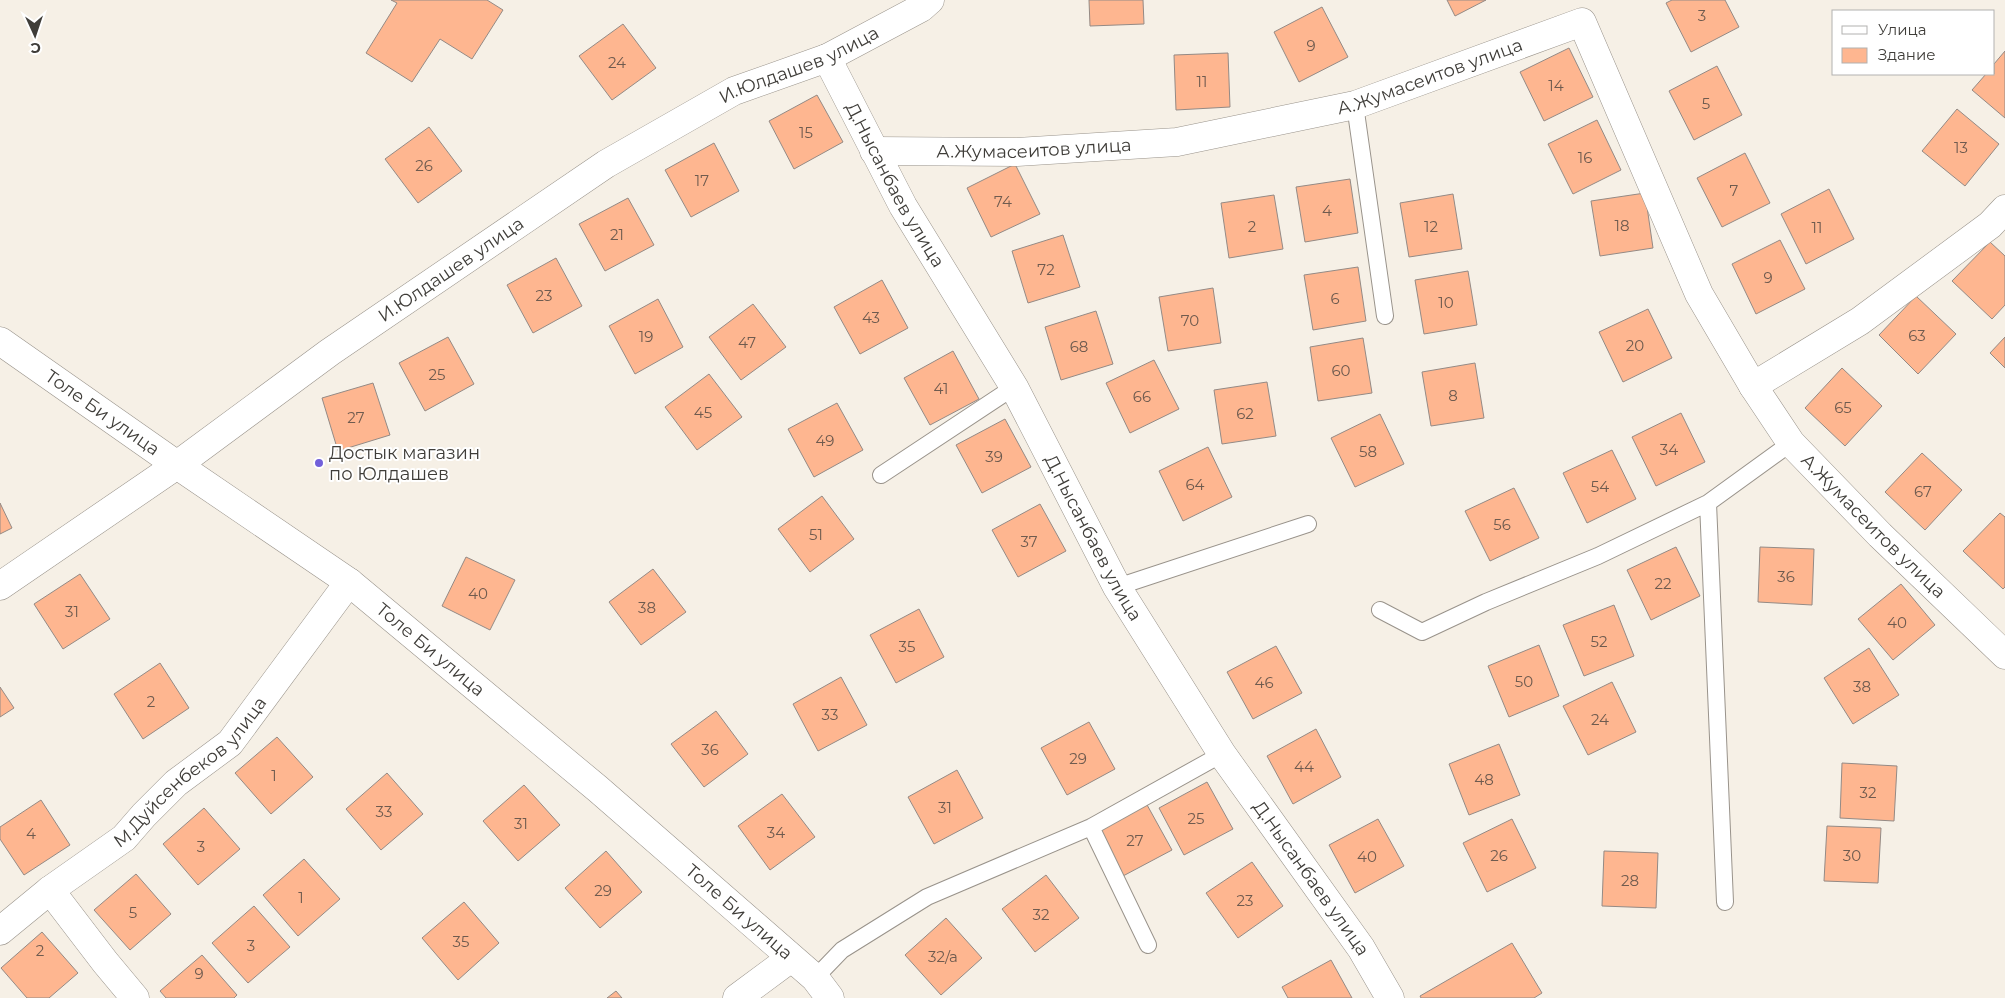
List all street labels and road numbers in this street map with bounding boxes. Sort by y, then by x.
street label: И.Юлдашев улица [715,21,883,108]
street label: А.Жумасеитов улица [1335,34,1526,119]
street label: Д.Нысанбаев улица [841,99,949,272]
street label: А.Жумасеитов улица [936,134,1132,163]
street label: И.Юлдашев улица [374,212,528,327]
street label: Толе Би улица [41,365,164,460]
street label: А.Жумасеитов улица [1796,449,1950,603]
street label: Д.Нысанбаев улица [1040,451,1147,625]
street label: Толе Би улица [372,598,489,701]
street label: М.Дуйсенбеков улица [110,692,271,853]
street label: Д.Нысанбаев улица [1248,797,1374,960]
street label: Толе Би улица [681,859,797,964]

